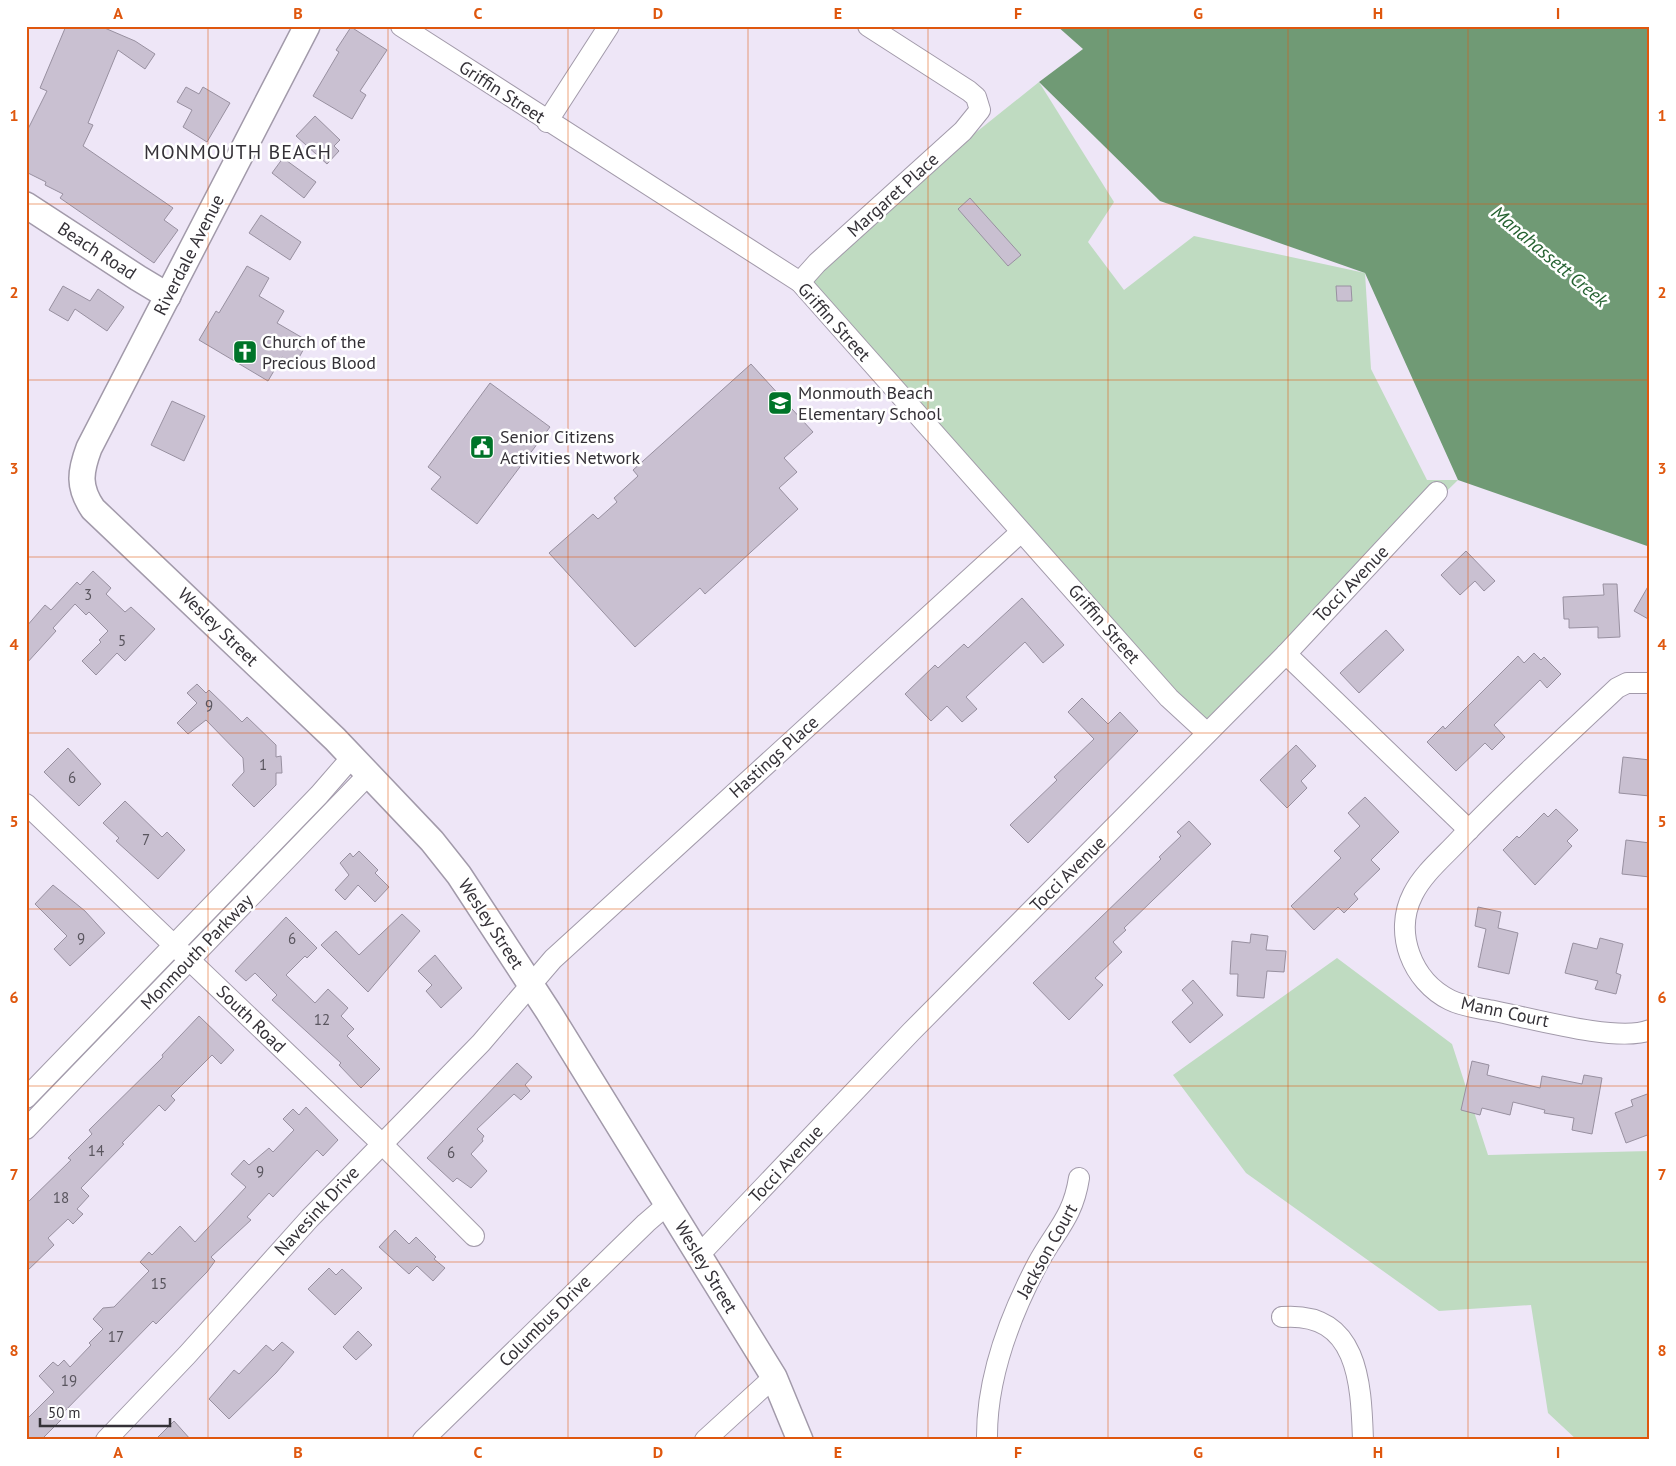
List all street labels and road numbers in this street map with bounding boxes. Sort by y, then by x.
street label: Griffin Street [455,55,550,128]
street label: Margaret Place [842,148,943,242]
street label: Riverdale Avenue [148,190,229,319]
street label: Beach Road [53,217,141,285]
street label: Griffin Street [793,278,876,366]
street label: Tocci Avenue [1308,540,1393,627]
street label: Griffin Street [1064,579,1145,668]
street label: Wesley Street [173,582,264,671]
street label: Hastings Place [724,710,823,803]
street label: Tocci Avenue [1025,831,1111,917]
street label: Wesley Street [454,874,529,973]
street label: Monmouth Parkway [136,889,258,1014]
street label: South Road [212,980,291,1057]
street label: Mann Court [1459,991,1551,1032]
street label: Tocci Avenue [744,1120,828,1207]
street label: Navesink Drive [269,1161,364,1260]
street label: Jackson Court [1011,1199,1082,1303]
street label: Wesley Street [670,1217,743,1317]
street label: Columbus Drive [494,1270,596,1372]

